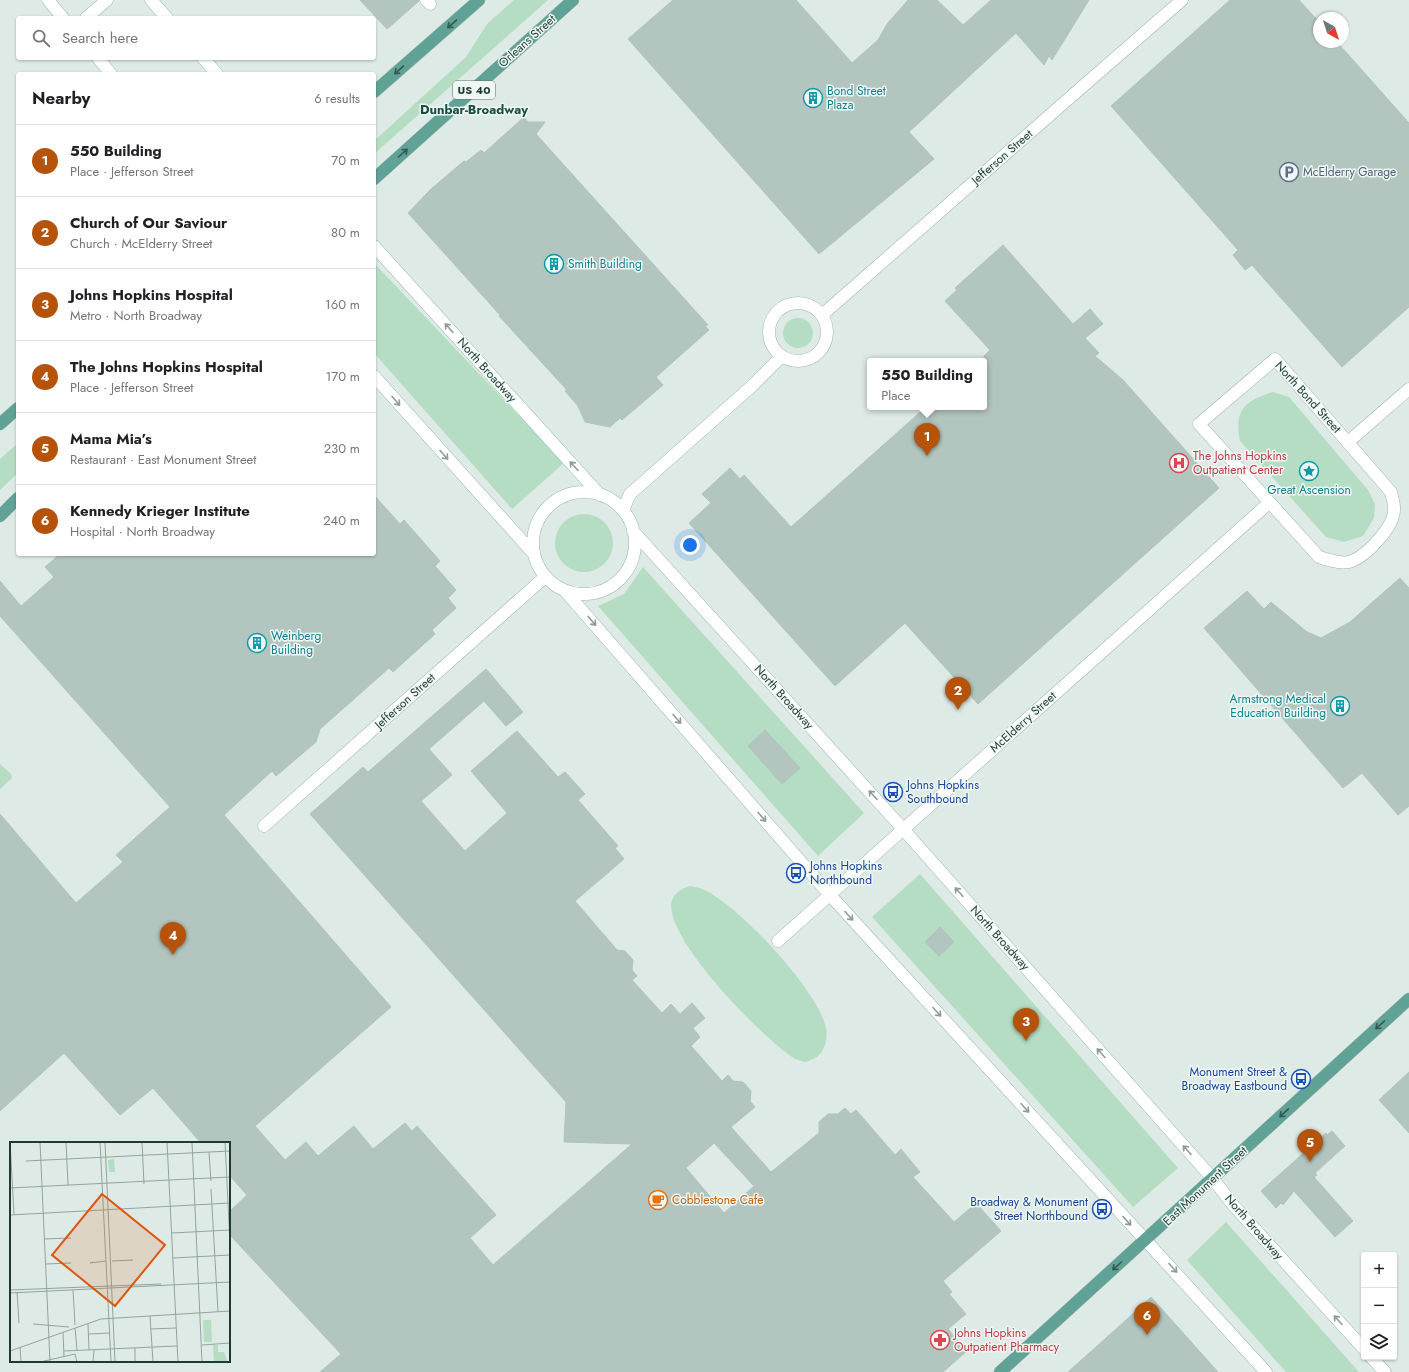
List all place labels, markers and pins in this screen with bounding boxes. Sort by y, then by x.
place label: Bond Street Plaza [827,82,886,114]
building icon: Bond Street Plaza [802,87,824,109]
parking icon: McElderry Garage [1278,161,1300,183]
place label: McElderry Garage [1303,163,1396,181]
building icon: Smith Building [543,253,565,275]
place label: Smith Building [568,255,642,273]
pin: 1 [914,423,940,456]
place label: The Johns Hopkins Outpatient Center [1193,447,1287,479]
hospital icon: The Johns Hopkins Outpatient Center [1168,452,1190,474]
place icon: Great Ascension [1298,460,1320,482]
place label: Great Ascension [1267,481,1351,499]
place label: Weinberg Building [271,627,321,659]
building icon: Weinberg Building [246,632,268,654]
pin: 2 [945,677,971,710]
place label: Armstrong Medical Education Building [1230,690,1326,722]
building icon: Armstrong Medical Education Building [1329,695,1351,717]
place label: Johns Hopkins Southbound [905,776,979,808]
bus stop icon: Johns Hopkins Southbound [882,781,904,803]
place label: Johns Hopkins Northbound [808,857,882,889]
bus stop icon: Johns Hopkins Northbound [785,862,807,884]
pin: 4 [160,922,186,955]
pin: 3 [1013,1008,1039,1041]
place label: Monument Street & Broadway Eastbound [1182,1063,1287,1095]
bus stop icon: Monument Street & Broadway Eastbound [1290,1068,1312,1090]
pin: 5 [1297,1129,1323,1162]
cafe icon: Cobblestone Cafe [647,1189,669,1211]
place label: Cobblestone Cafe [672,1191,763,1209]
place label: Broadway & Monument Street Northbound [970,1193,1088,1225]
bus stop icon: Broadway & Monument Street Northbound [1091,1198,1113,1220]
pin: 6 [1134,1302,1160,1335]
place label: Johns Hopkins Outpatient Pharmacy [952,1324,1060,1356]
pharmacy icon: Johns Hopkins Outpatient Pharmacy [929,1329,951,1351]

